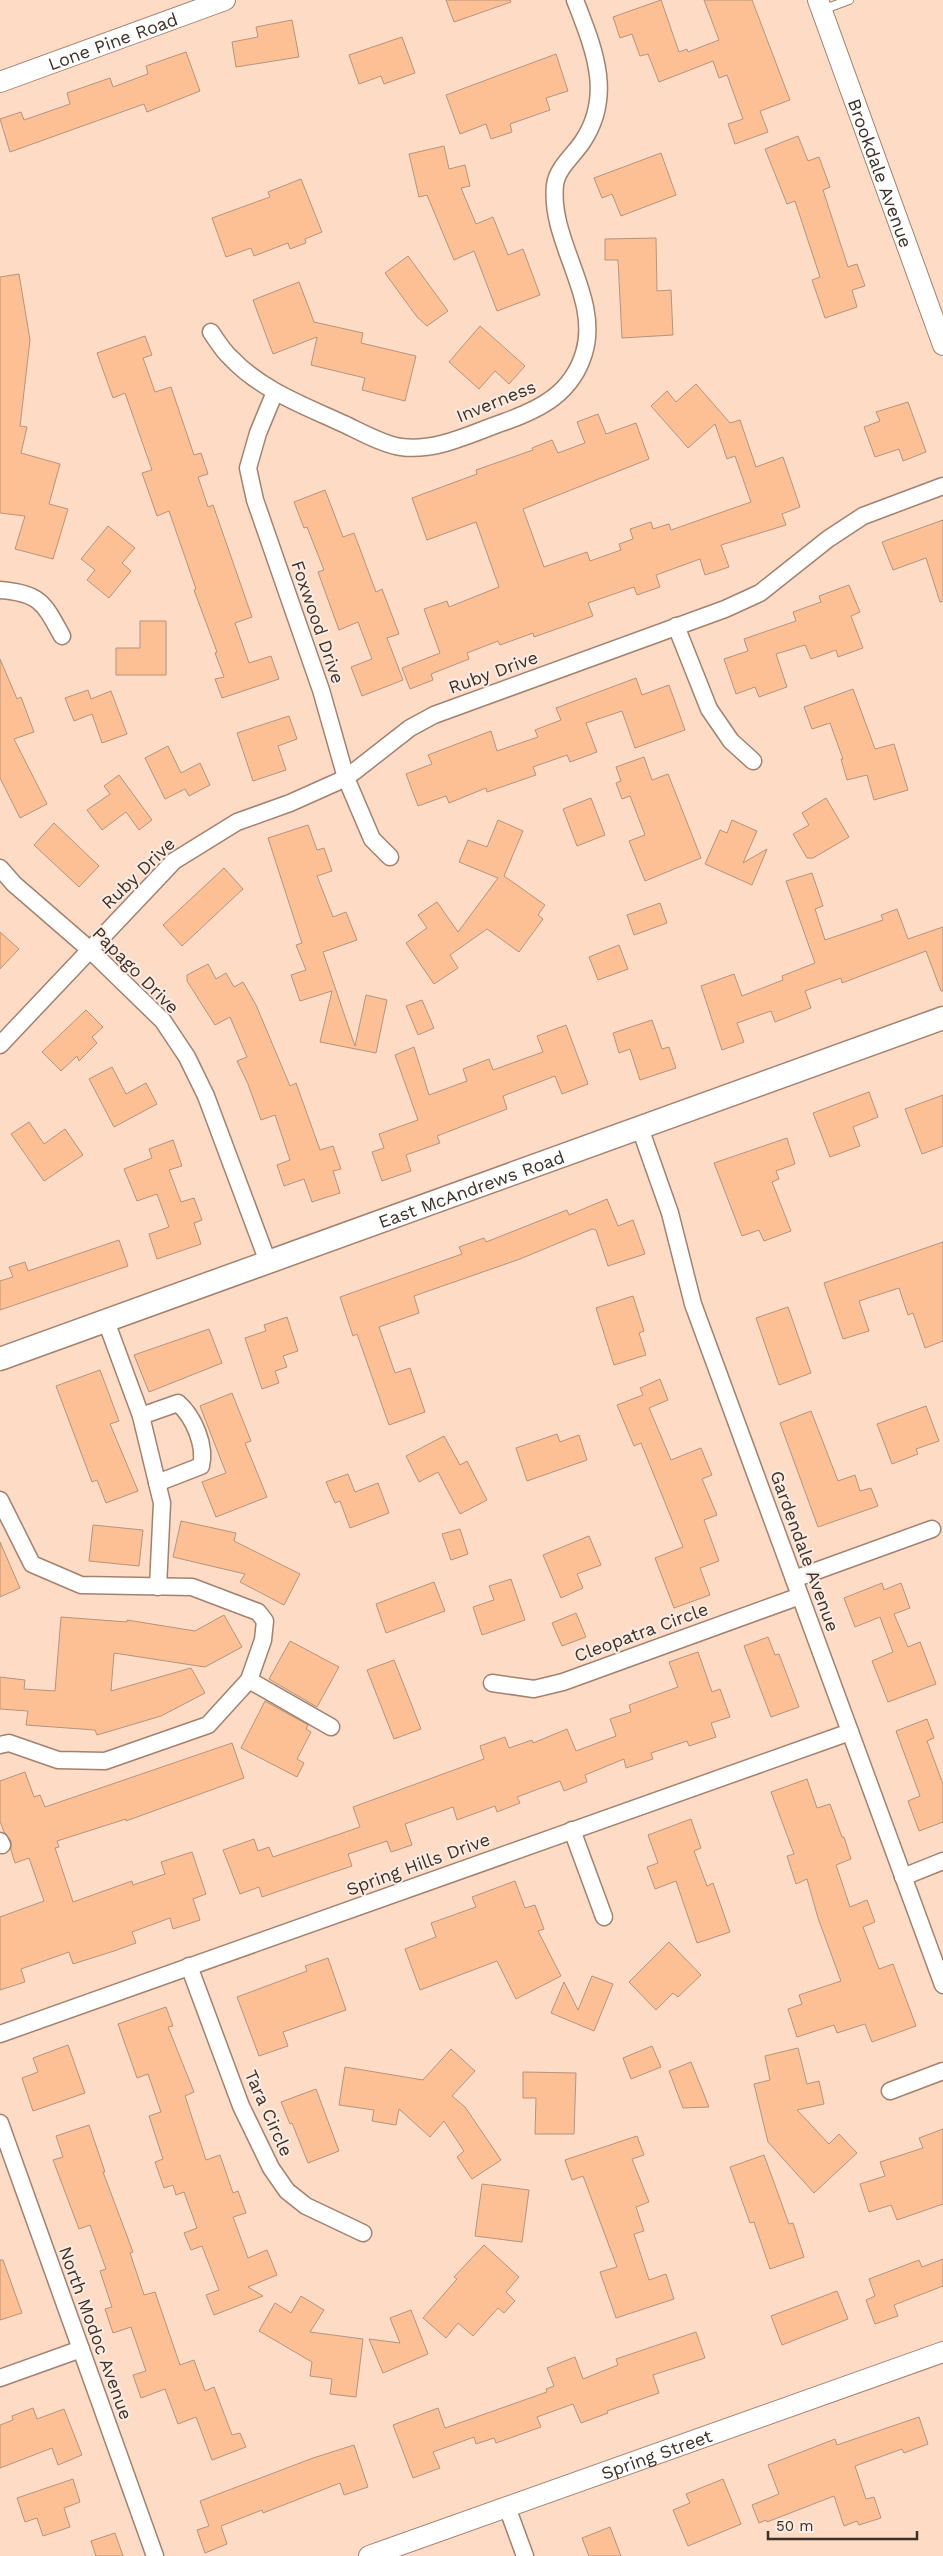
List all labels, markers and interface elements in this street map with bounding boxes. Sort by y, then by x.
street label: Lone Pine Road [45,8,180,74]
street label: Brookdale Avenue [844,96,917,250]
street label: Inverness [453,376,539,426]
street label: Foxwood Drive [287,558,349,686]
street label: Ruby Drive [445,646,541,698]
street label: Ruby Drive [97,833,179,913]
street label: Papago Drive [88,922,184,1018]
street label: East McAndrews Road [375,1145,567,1232]
street label: Gardendale Avenue [766,1468,844,1634]
street label: Cleopatra Circle [571,1598,711,1666]
street label: Spring Hills Drive [343,1828,493,1900]
street label: Tara Circle [241,2067,297,2159]
street label: North Modoc Avenue [55,2244,137,2422]
street label: Spring Street [598,2424,715,2483]
scale bar [768,2508,917,2540]
text: 50 m [776,2517,813,2535]

